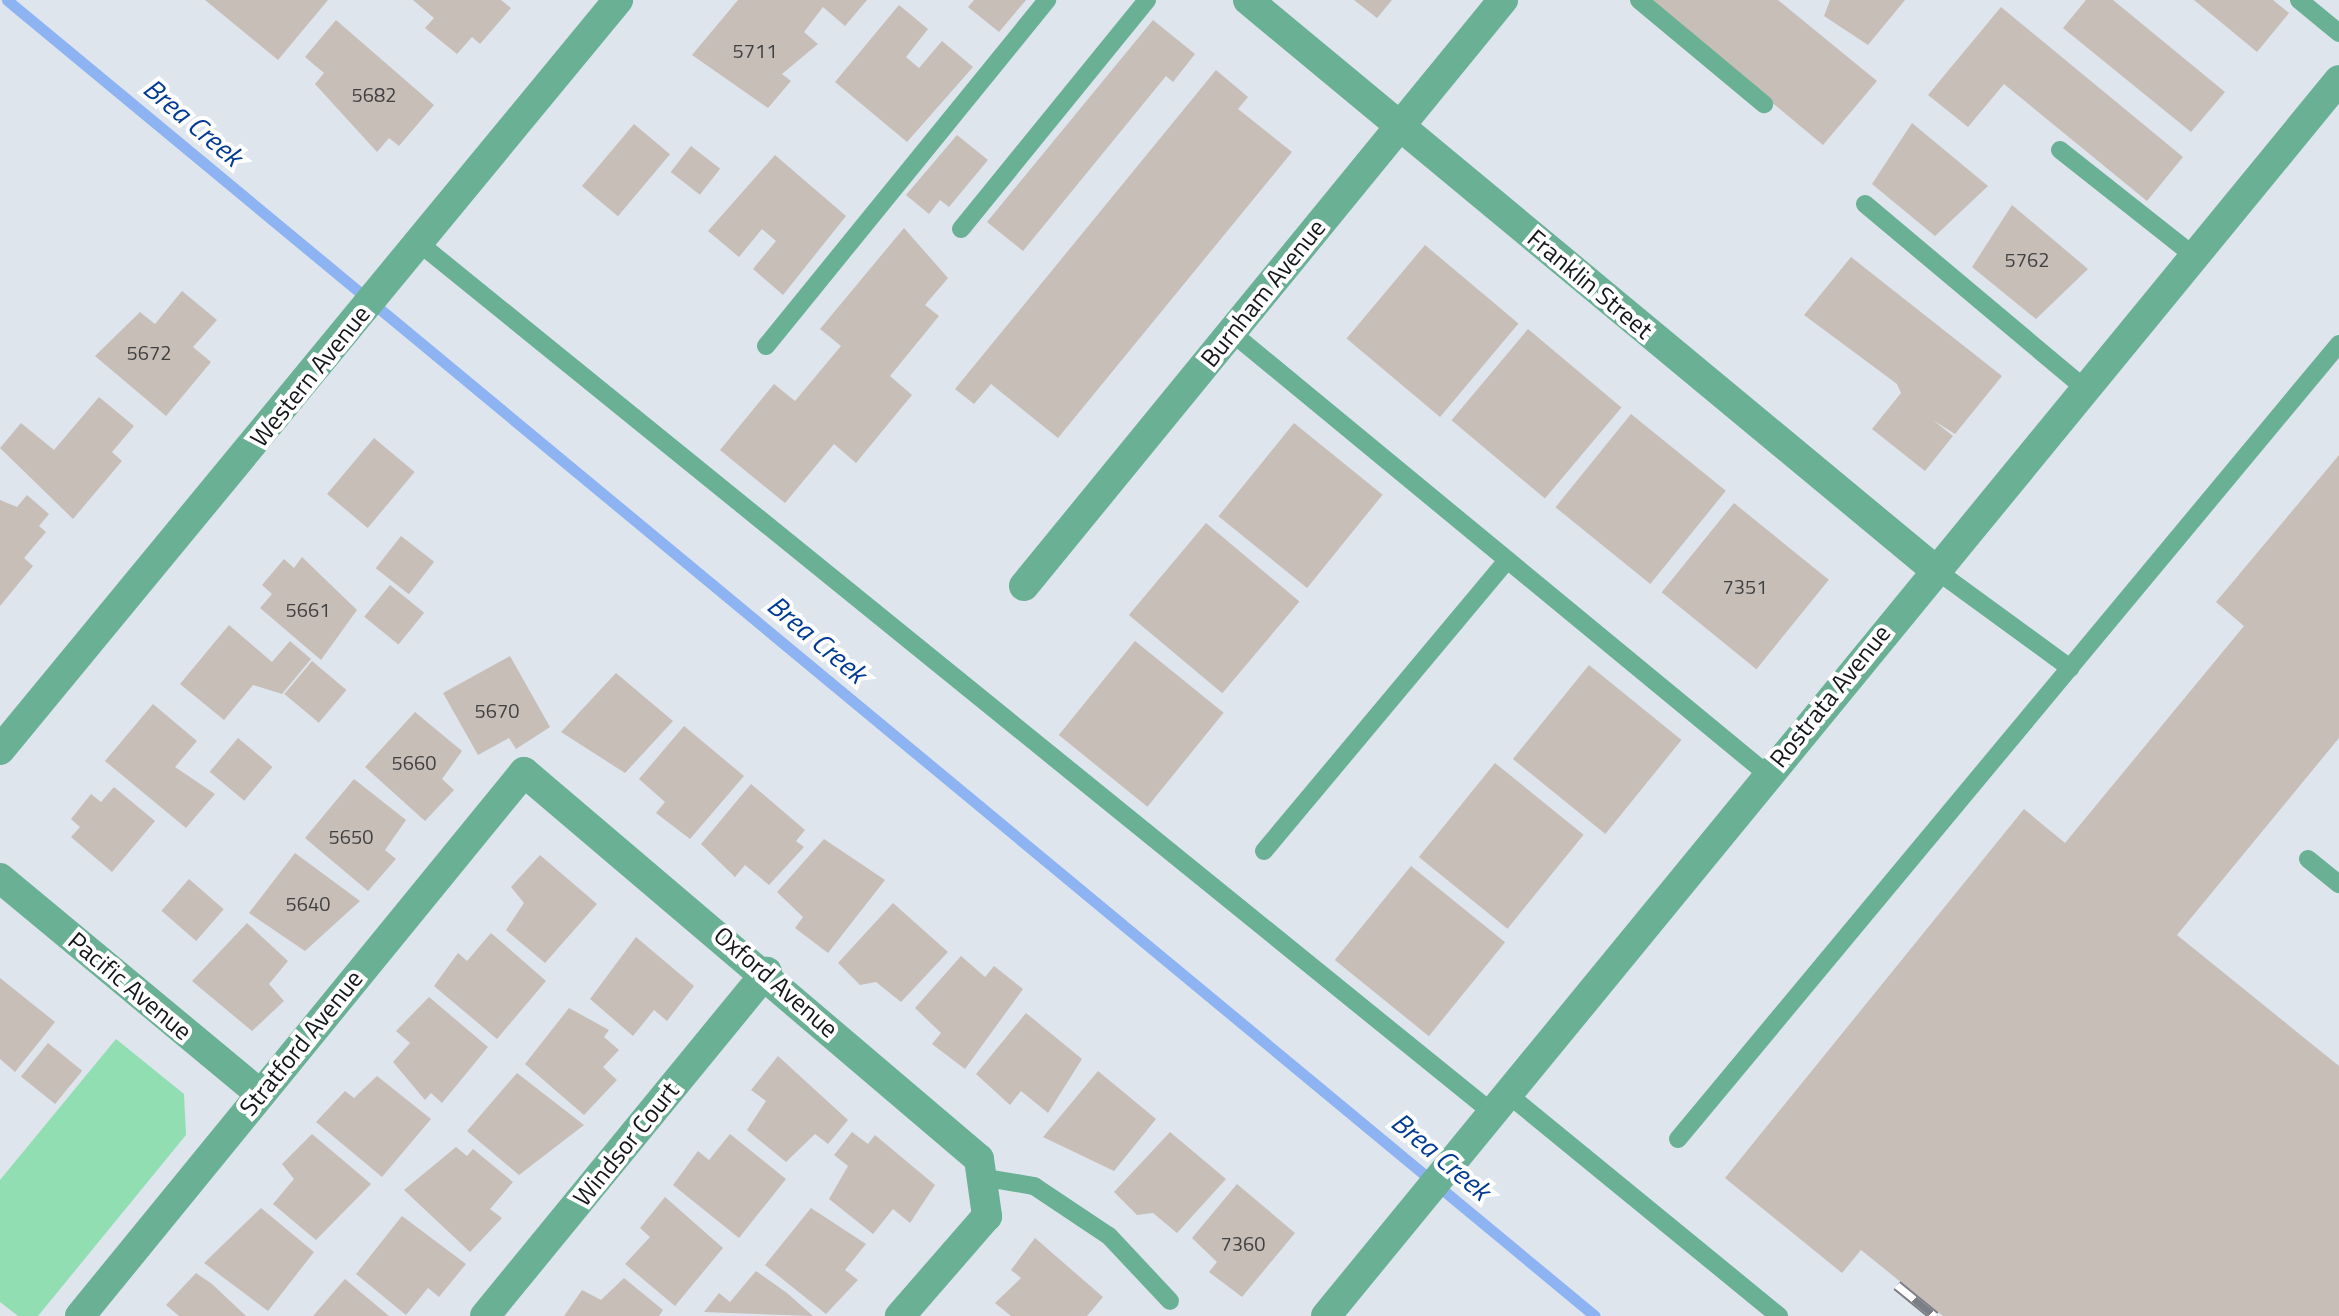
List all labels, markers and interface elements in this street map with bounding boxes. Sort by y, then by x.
house number: 5711 [733,38,777,62]
water label: Brea Creek [137,71,249,173]
house number: 5682 [352,82,396,106]
street label: Burnham Avenue [1194,213,1332,373]
street label: Franklin Street [1521,223,1659,345]
house number: 5762 [2005,247,2049,271]
street label: Western Avenue [244,299,376,453]
house number: 5672 [127,340,171,364]
house number: 7351 [1723,574,1767,598]
water label: Brea Creek [761,588,873,690]
house number: 5661 [286,597,330,621]
street label: Rostrata Avenue [1763,619,1897,773]
house number: 5670 [475,698,519,722]
house number: 5660 [392,750,436,774]
house number: 5650 [329,824,373,848]
house number: 5640 [286,891,330,915]
street label: Oxford Avenue [708,920,844,1044]
street label: Pacific Avenue [62,926,198,1046]
street label: Stratford Avenue [233,964,369,1122]
street label: Windsor Court [567,1076,685,1212]
water label: Brea Creek [1385,1105,1497,1207]
house number: 7360 [1221,1231,1265,1255]

